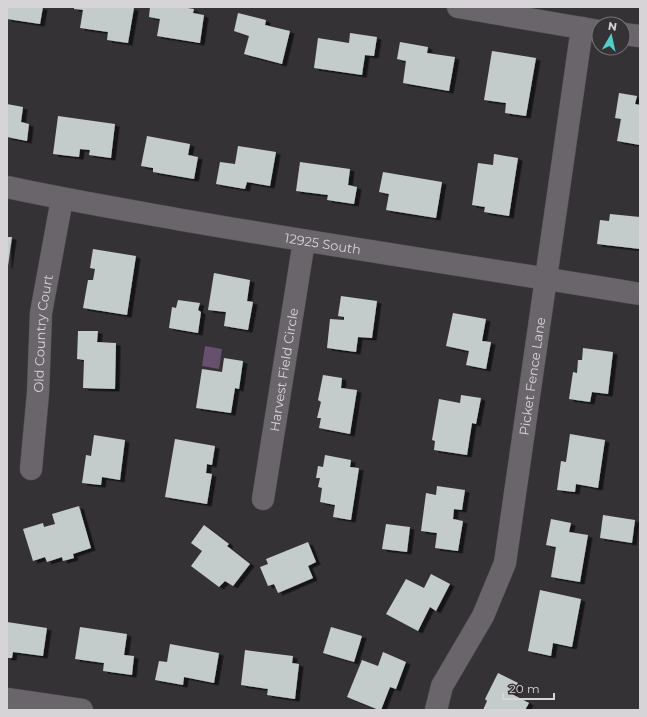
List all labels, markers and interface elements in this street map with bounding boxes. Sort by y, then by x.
north arrow [591,16,631,56]
text: N [607,19,618,34]
street label: 12925 South [284,229,362,257]
street label: Old Country Court [30,273,56,393]
street label: Harvest Field Circle [266,306,301,433]
street label: Picket Fence Lane [515,316,548,436]
scale bar [503,675,554,701]
text: 20 m [509,681,540,696]

